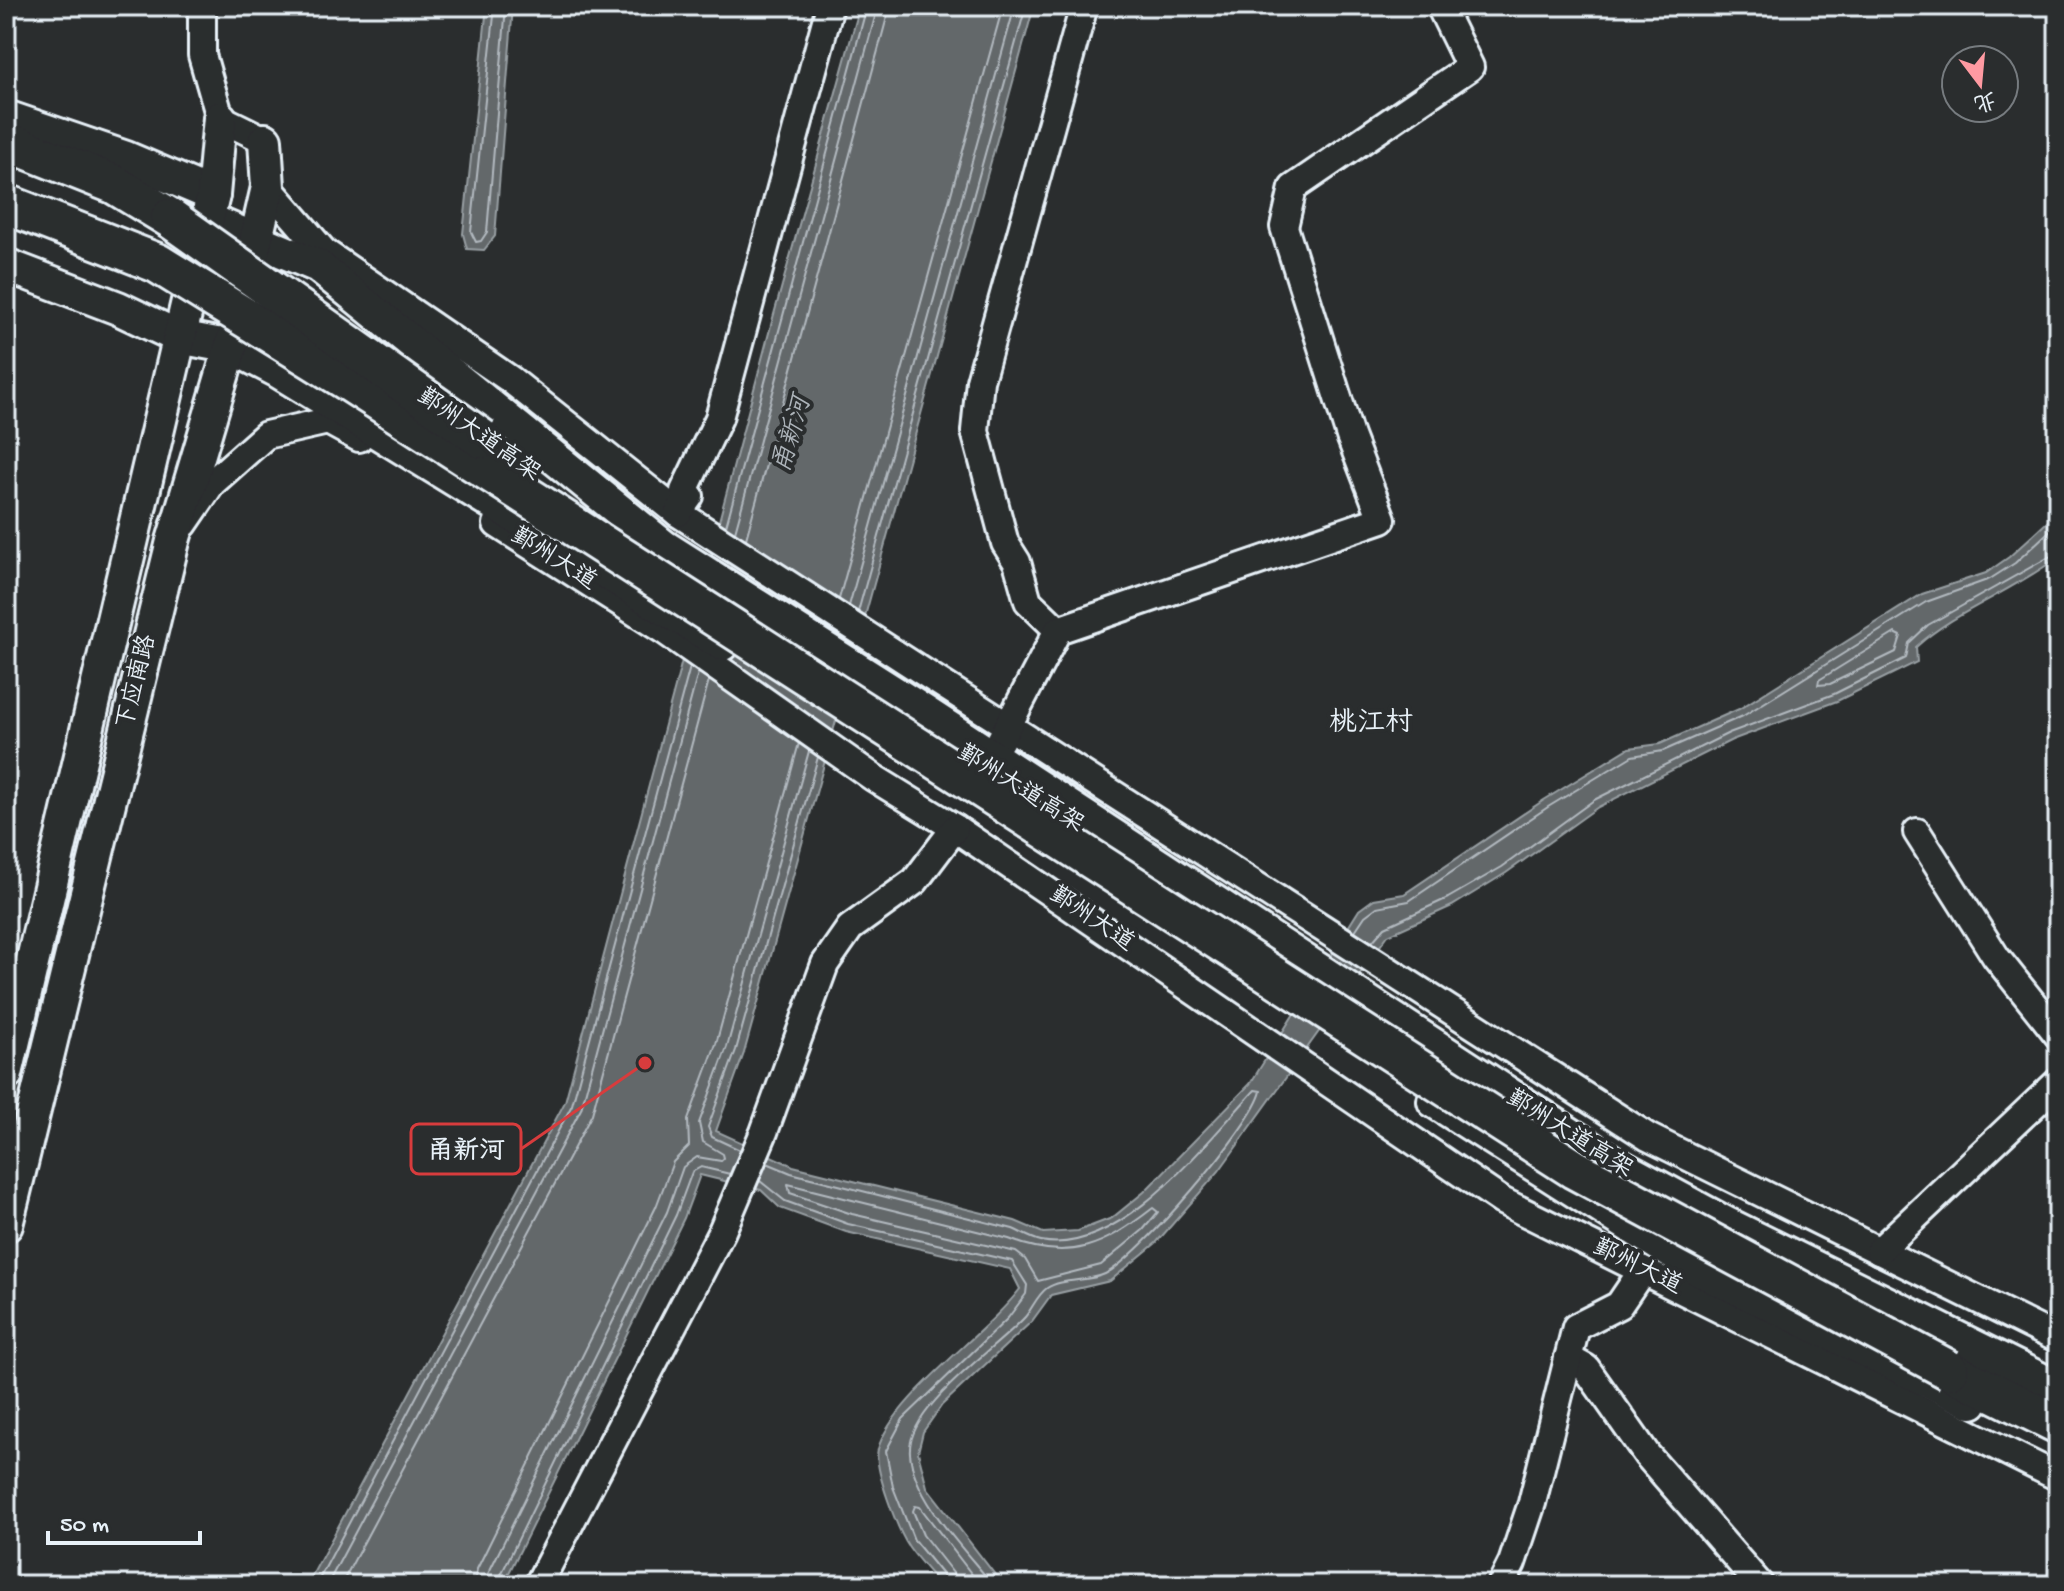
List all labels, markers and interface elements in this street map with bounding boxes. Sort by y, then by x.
north arrow [1940,44,2020,124]
text: 北 [1970,84,1999,115]
street label: 鄞州大道高架 [411,382,546,489]
water label: 甬新河 [767,389,821,477]
street label: 鄞州大道 [505,521,602,598]
street label: 下应南路 [110,631,164,732]
district label: 桃江村 [1329,707,1413,741]
street label: 鄞州大道高架 [951,739,1089,840]
street label: 鄞州大道 [1043,880,1139,959]
street label: 鄞州大道高架 [1500,1084,1638,1185]
callout: 甬新河 [411,1124,521,1174]
text: 甬新河 [427,1137,505,1169]
street label: 鄞州大道 [1588,1233,1687,1302]
scale bar [48,1495,200,1545]
text: 50 m [60,1512,109,1541]

